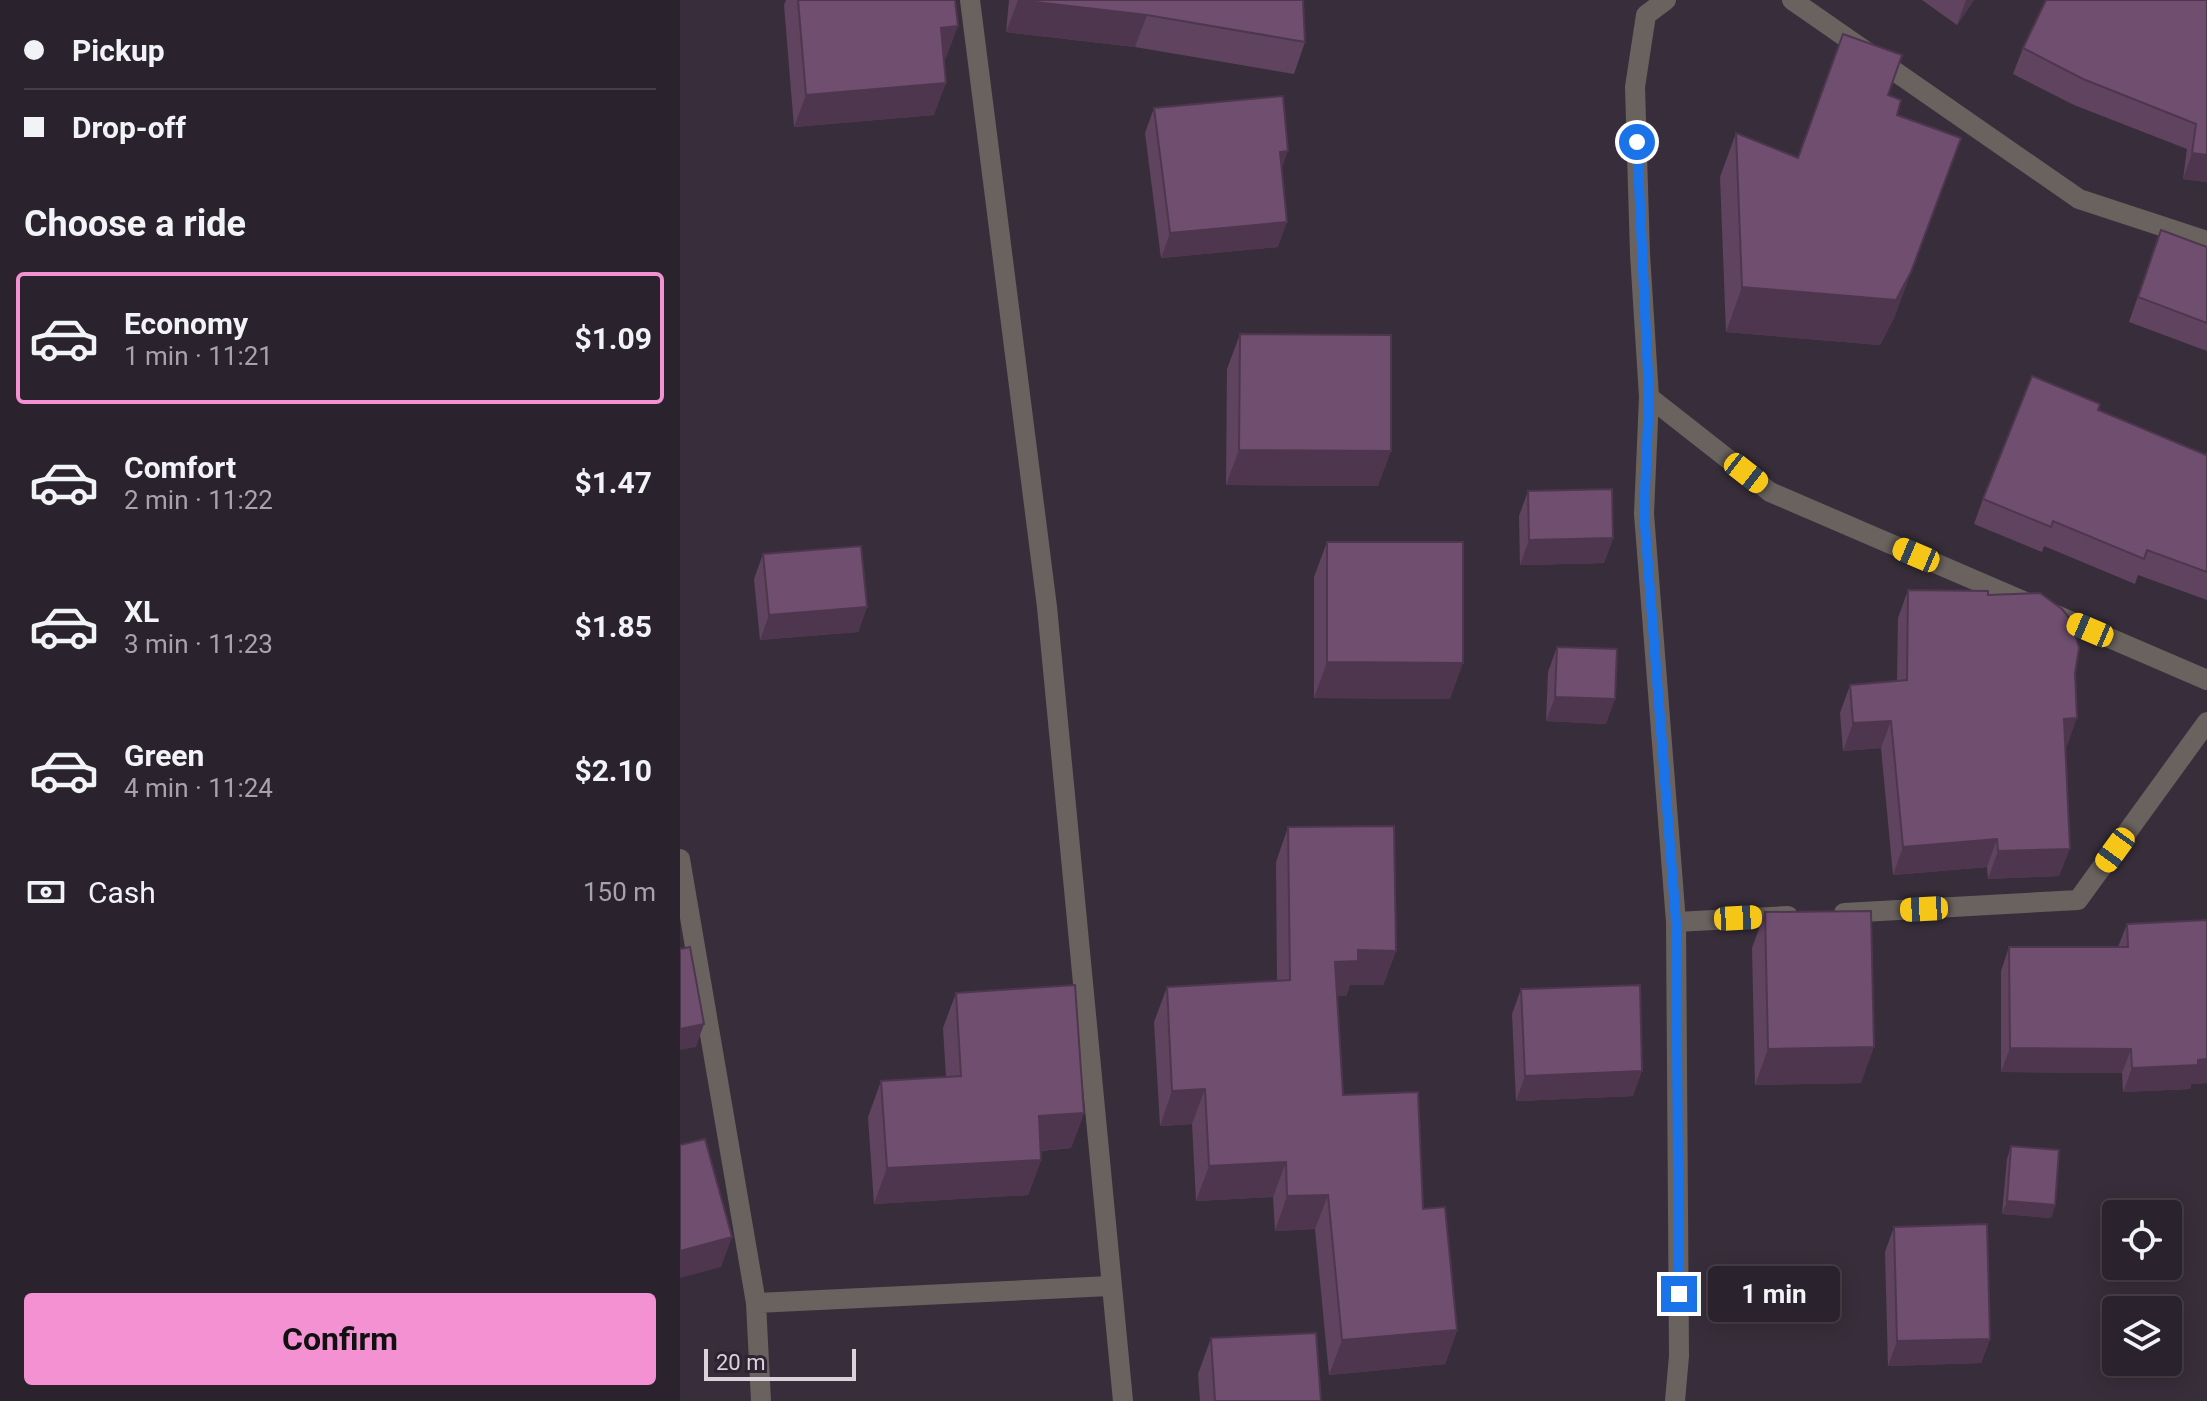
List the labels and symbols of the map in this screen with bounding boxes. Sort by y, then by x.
route start [1619,124,1655,160]
car [1720,449,1772,497]
car [1889,535,1943,575]
car [2063,610,2117,650]
car [2091,824,2139,876]
car [1899,896,1949,922]
car [1713,905,1763,931]
callout: 1 min [1707,1266,1839,1322]
route end [1661,1276,1697,1312]
scale bar [704,1345,856,1381]

